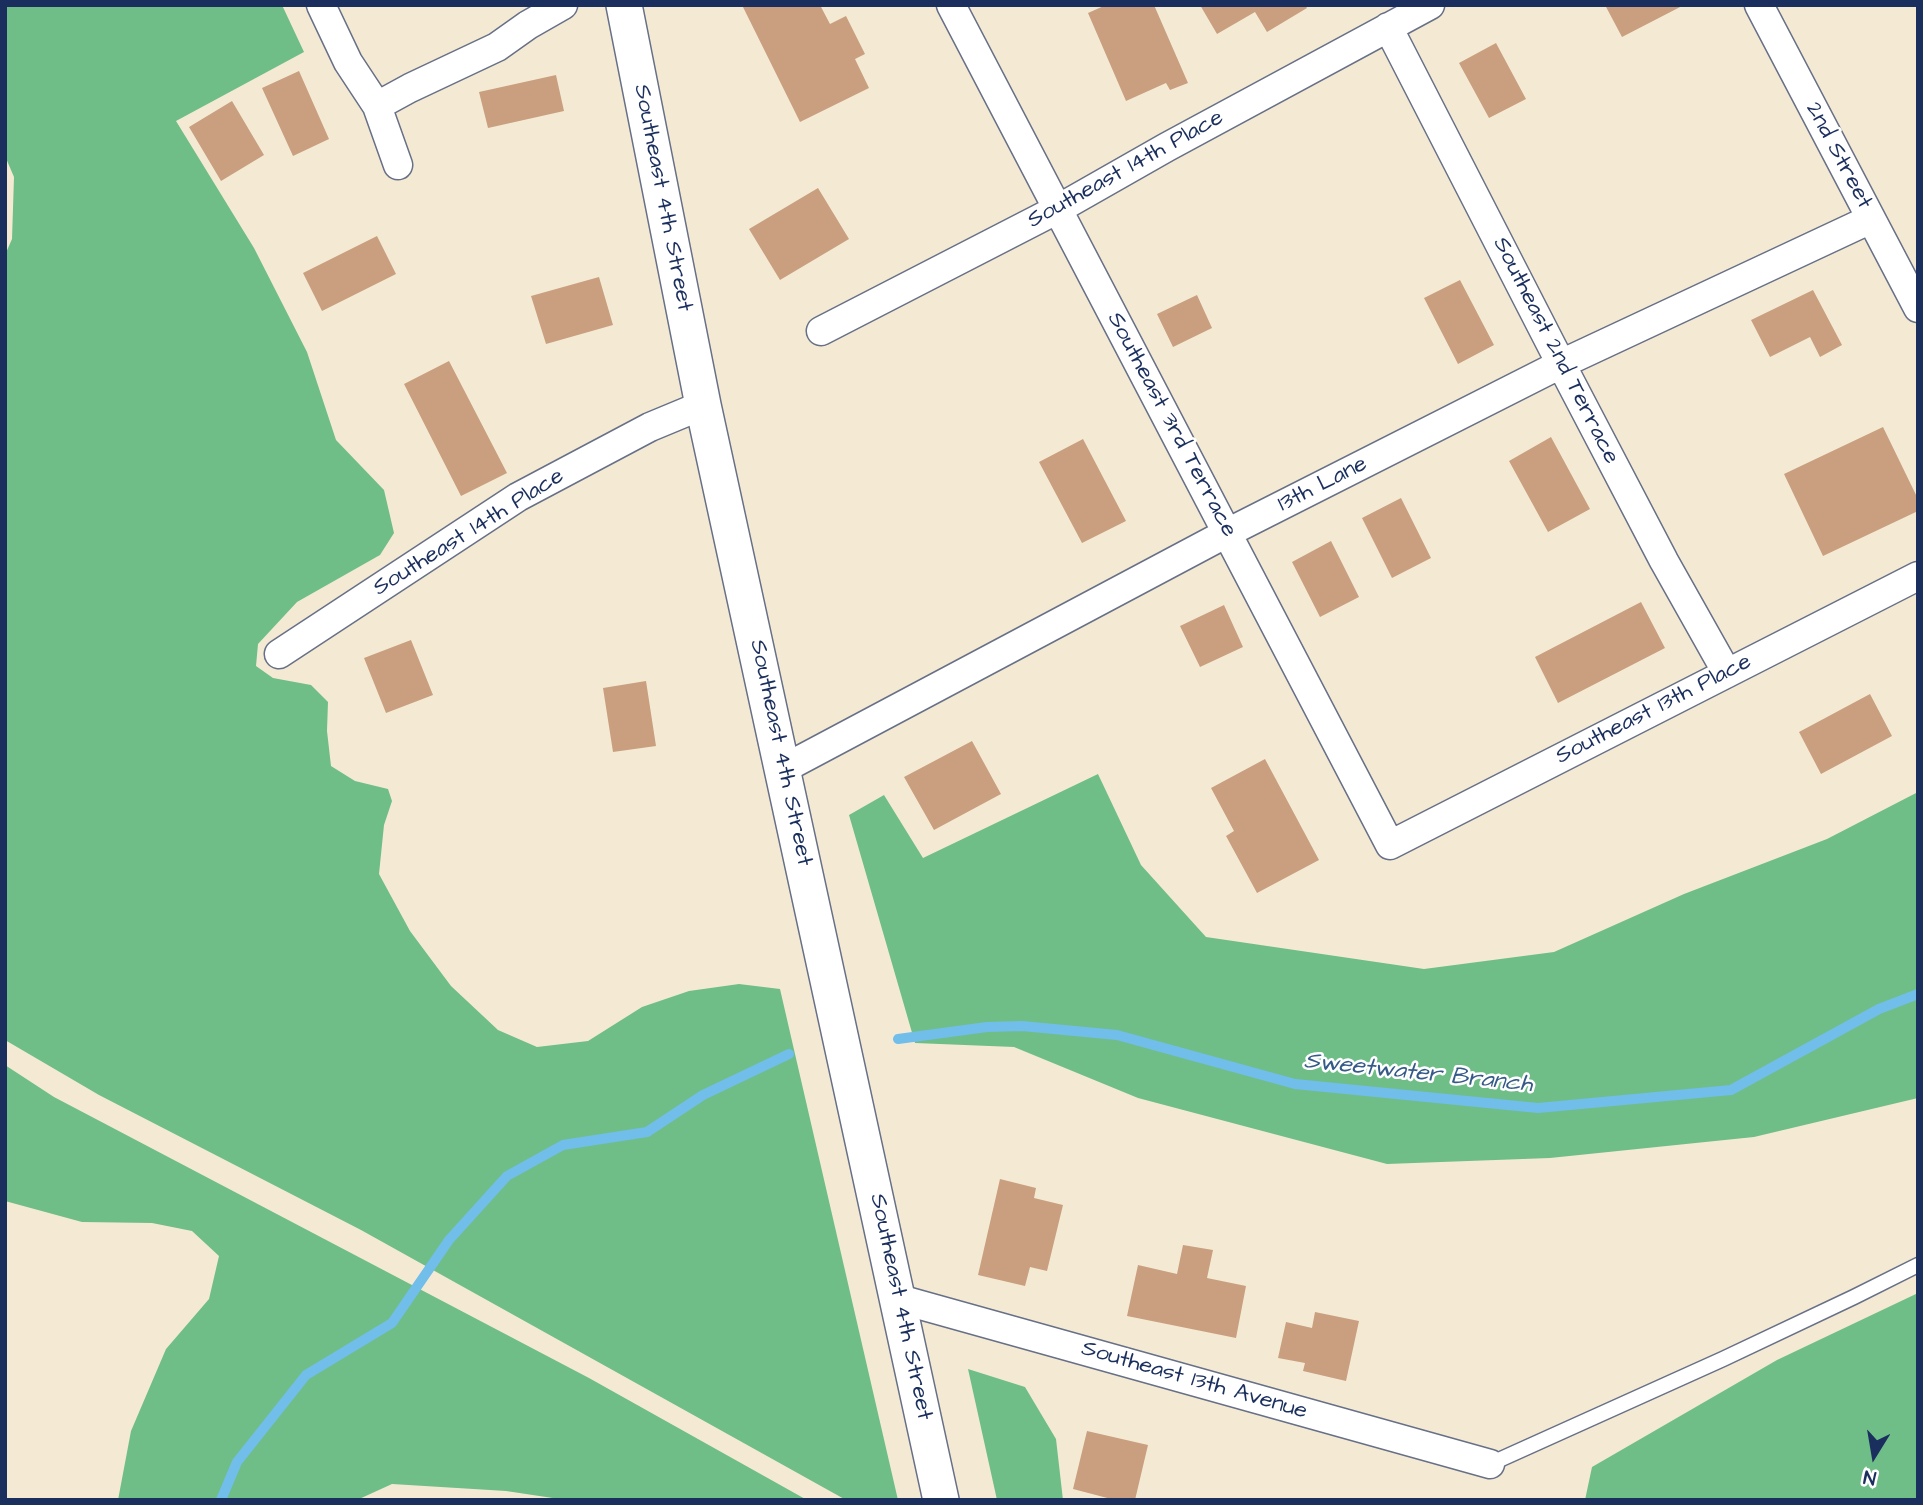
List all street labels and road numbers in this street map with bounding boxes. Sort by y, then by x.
street label: Southeast 4th Street [626,82,698,314]
street label: 2nd Street [1798,98,1878,214]
street label: Southeast 14th Place [1023,105,1229,235]
street label: Southeast 2nd Terrace [1486,233,1624,469]
street label: Southeast 3rd Terrace [1100,308,1242,542]
street label: 13th Lane [1274,451,1372,519]
street label: Southeast 14th Place [369,463,569,603]
street label: Southeast 4th Street [743,637,817,869]
street label: Southeast 13th Place [1552,649,1756,771]
street label: Southeast 4th Street [863,1191,937,1423]
street label: Southeast 13th Avenue [1078,1336,1310,1426]

